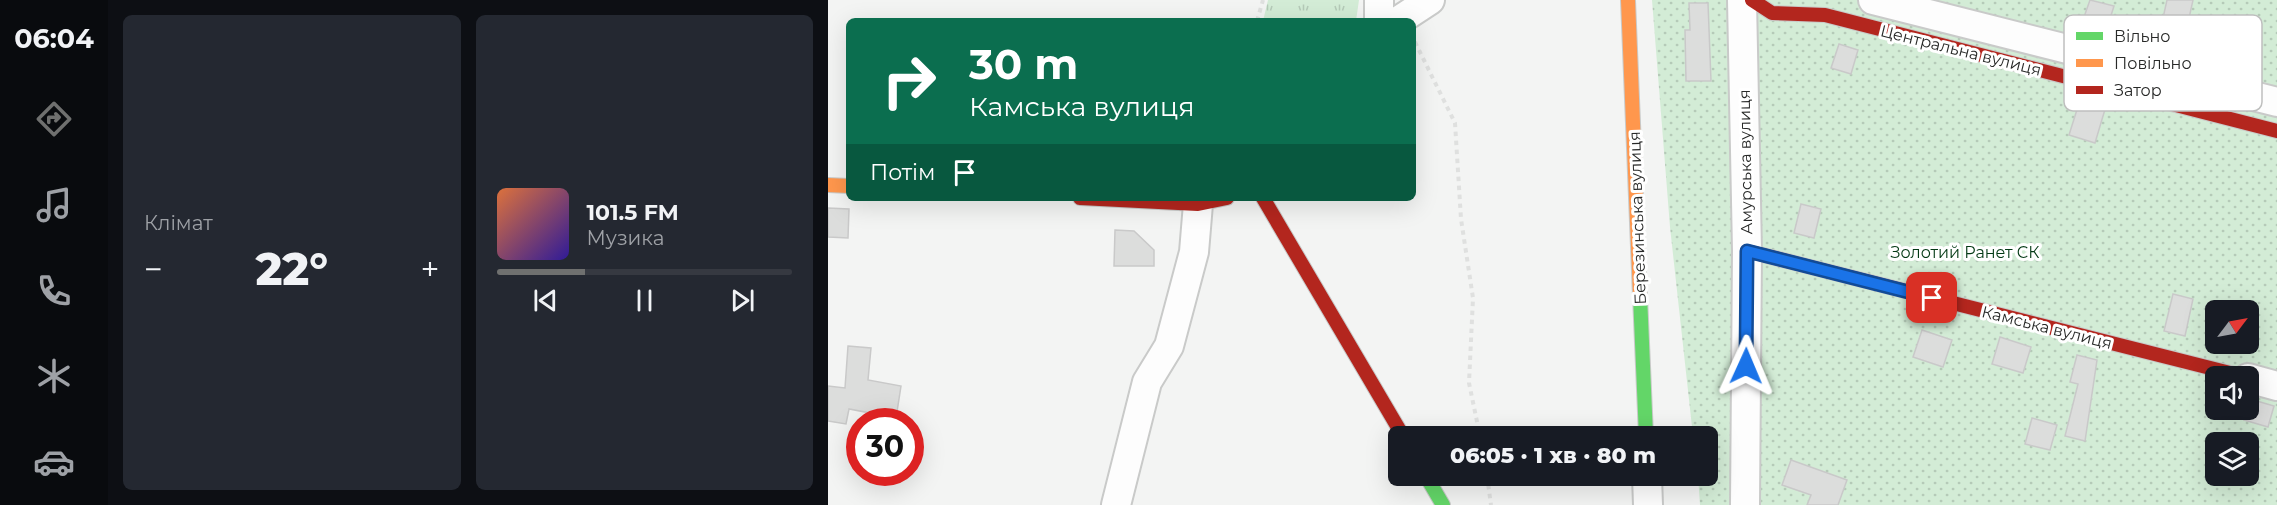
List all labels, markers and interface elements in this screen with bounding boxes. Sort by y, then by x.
legend [2064,15,2262,111]
street label: Центральна вулиця [1879,21,2043,80]
text: 06:04 [14,22,94,55]
text: Вільно [2114,27,2170,46]
text: 30 m [969,38,1078,90]
icon: right [870,42,948,120]
text: Повільно [2114,54,2192,73]
text: Затор [2114,81,2162,100]
street label: Амурська вулиця [1735,89,1756,235]
text: Камська вулиця [969,90,1195,123]
icon: directions [33,98,75,140]
street label: Березинська вулиця [1625,131,1650,305]
icon: arrive [948,156,981,189]
text: Потім [870,159,936,186]
icon: music [33,184,75,226]
text: 101.5 FM [587,199,679,226]
text: Клімат [144,211,213,235]
text: Музика [587,226,664,250]
text: 22° [255,241,328,296]
park label: Золотий Ранет СК [1890,243,2040,262]
text: − [144,249,163,289]
text: + [421,249,440,289]
icon: phone [33,270,75,312]
pin [1906,272,1957,323]
icon: arrive [1915,281,1948,314]
icon: previous [529,284,562,317]
icon: pause [628,284,661,317]
icon: next [726,284,759,317]
north arrow [2205,300,2259,354]
map controls [2205,300,2259,486]
street label: Камська вулиця [1980,302,2114,353]
position arrow [1714,334,1778,398]
icon: climate [33,355,75,397]
button: sound [2205,366,2259,420]
speed limit sign: 30 [846,408,924,486]
button: layers [2205,432,2259,486]
icon: car [33,441,75,483]
text: 06:05 · 1 хв · 80 m [1450,442,1656,469]

